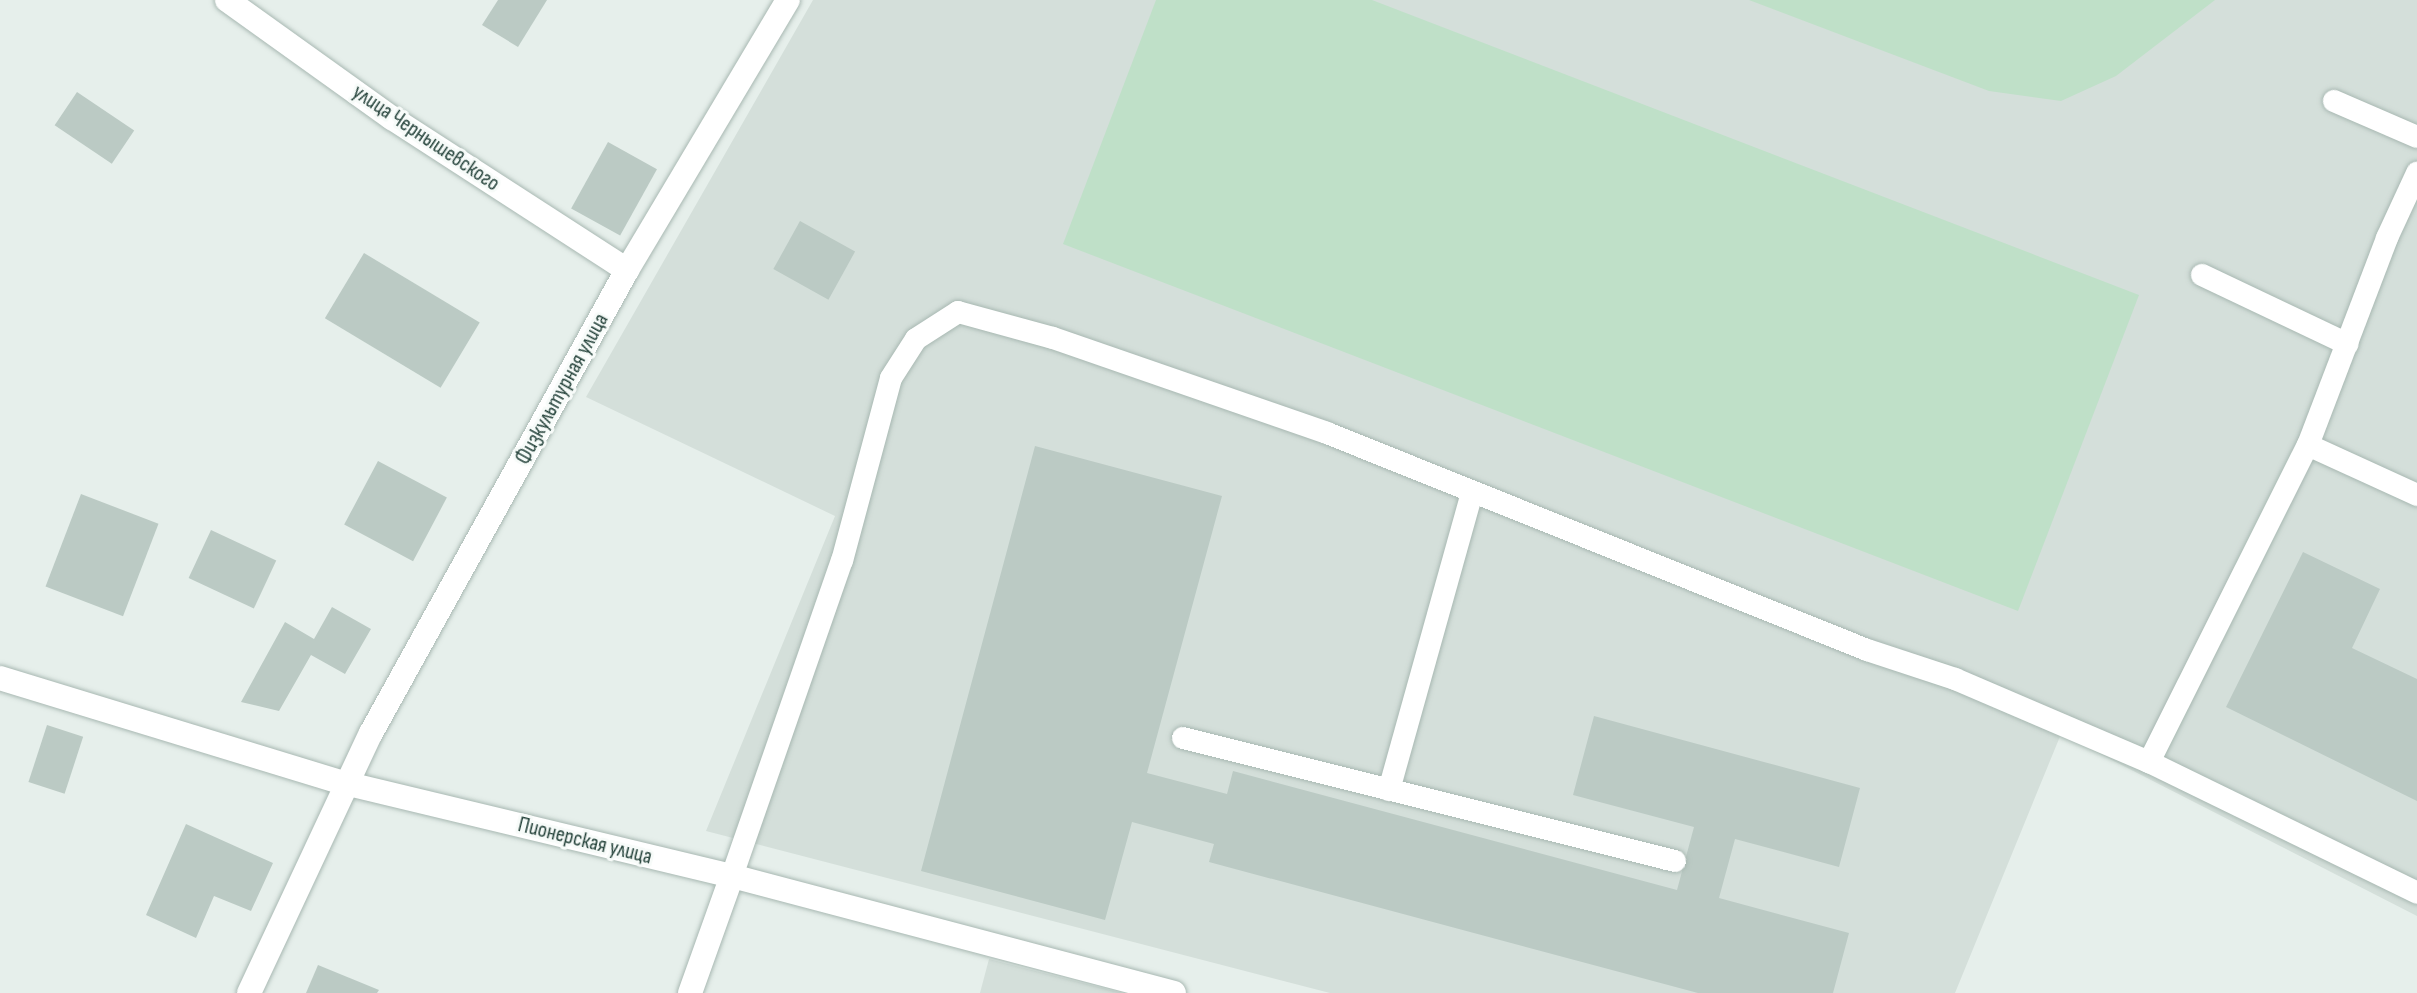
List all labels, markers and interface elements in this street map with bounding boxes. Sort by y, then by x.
street label: улица Чернышевского [347,79,505,197]
street label: Физкультурная улица [510,309,614,469]
street label: Пионерская улица [515,812,655,870]

